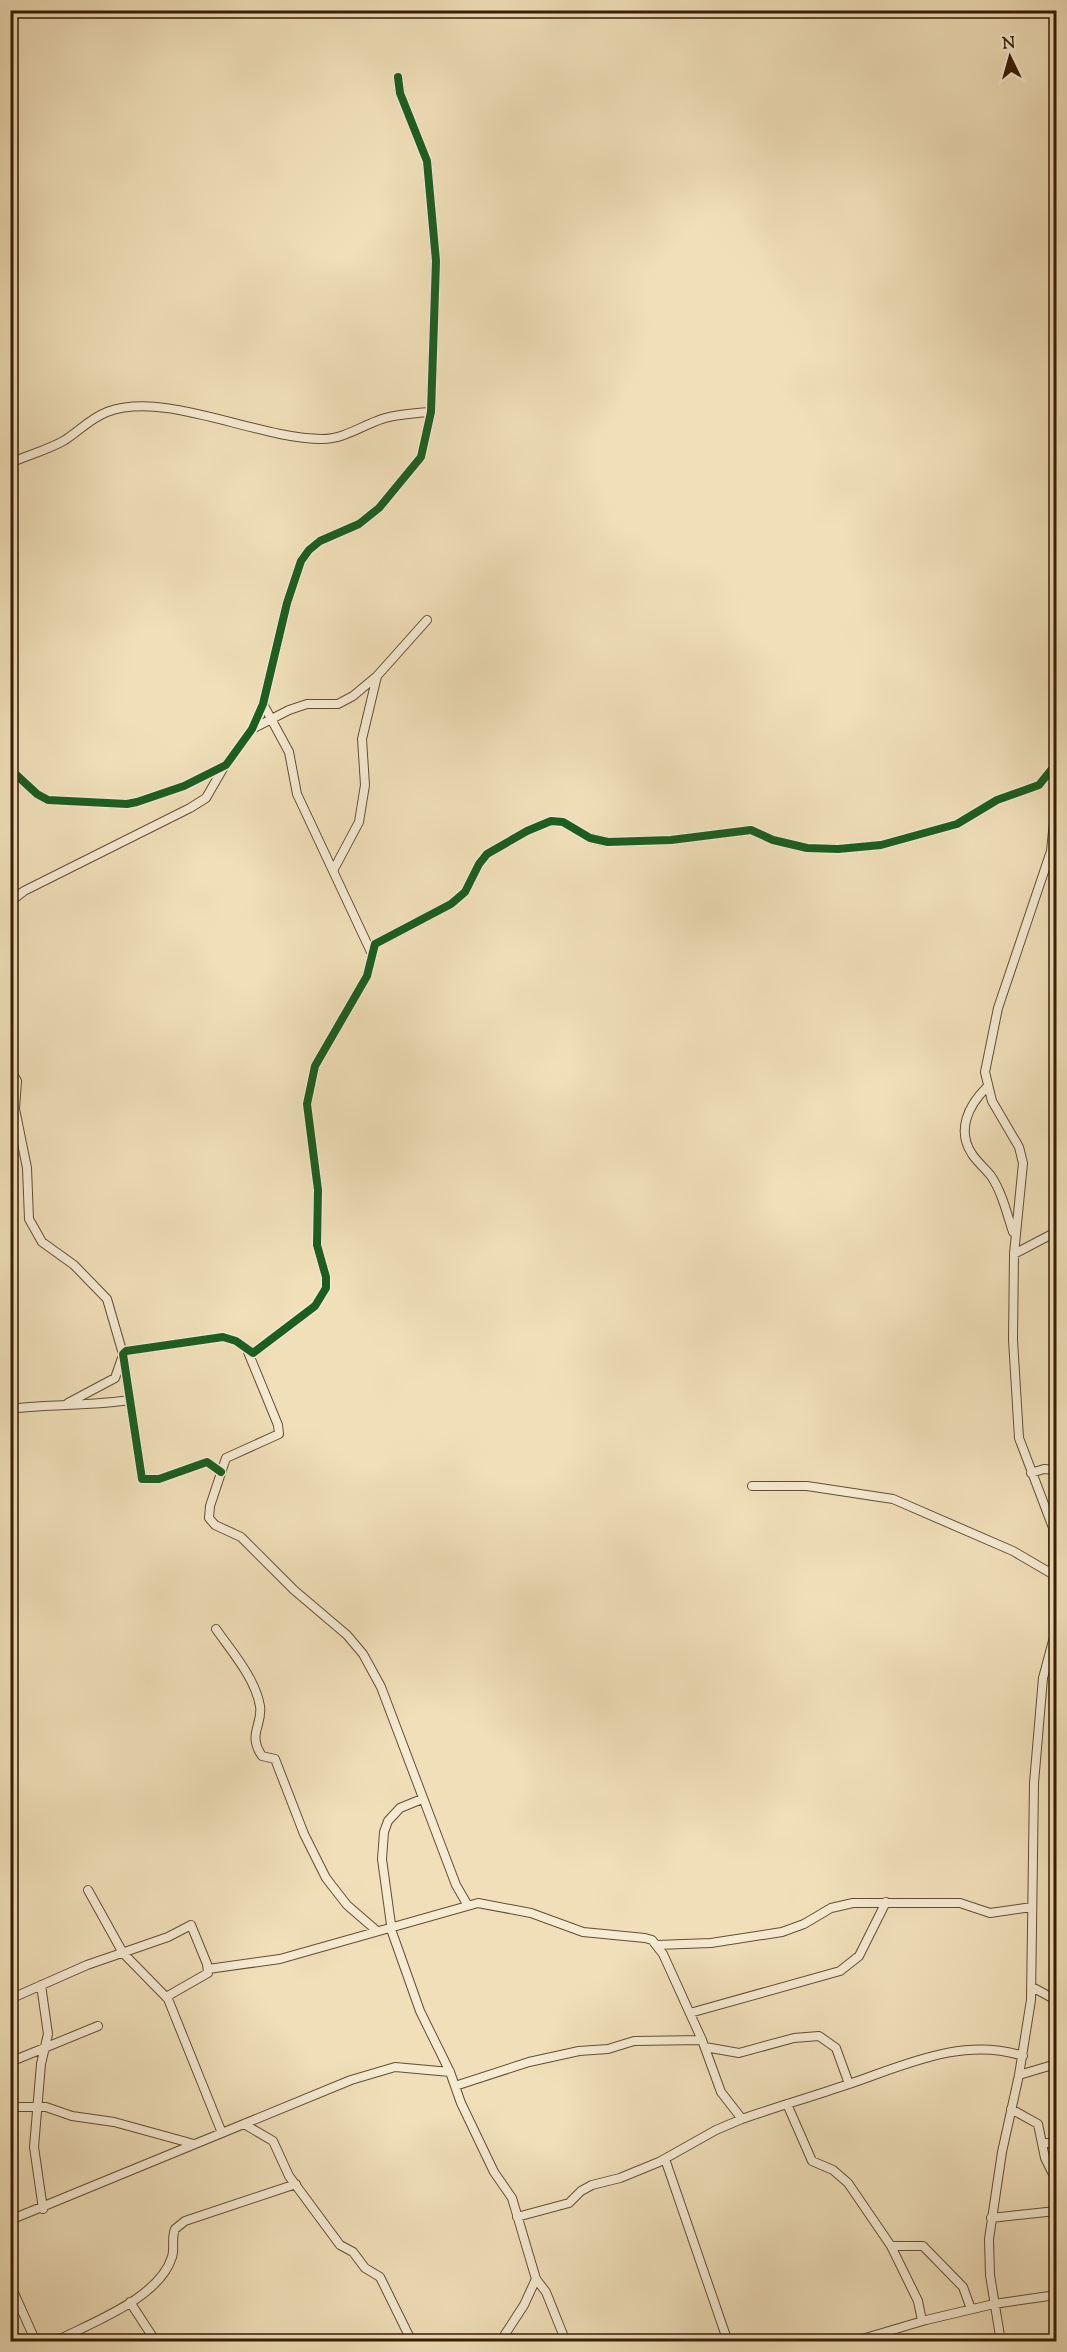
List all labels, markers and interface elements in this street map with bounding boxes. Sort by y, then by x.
north arrow [980,27,1040,87]
text: N [1002,33,1016,57]

